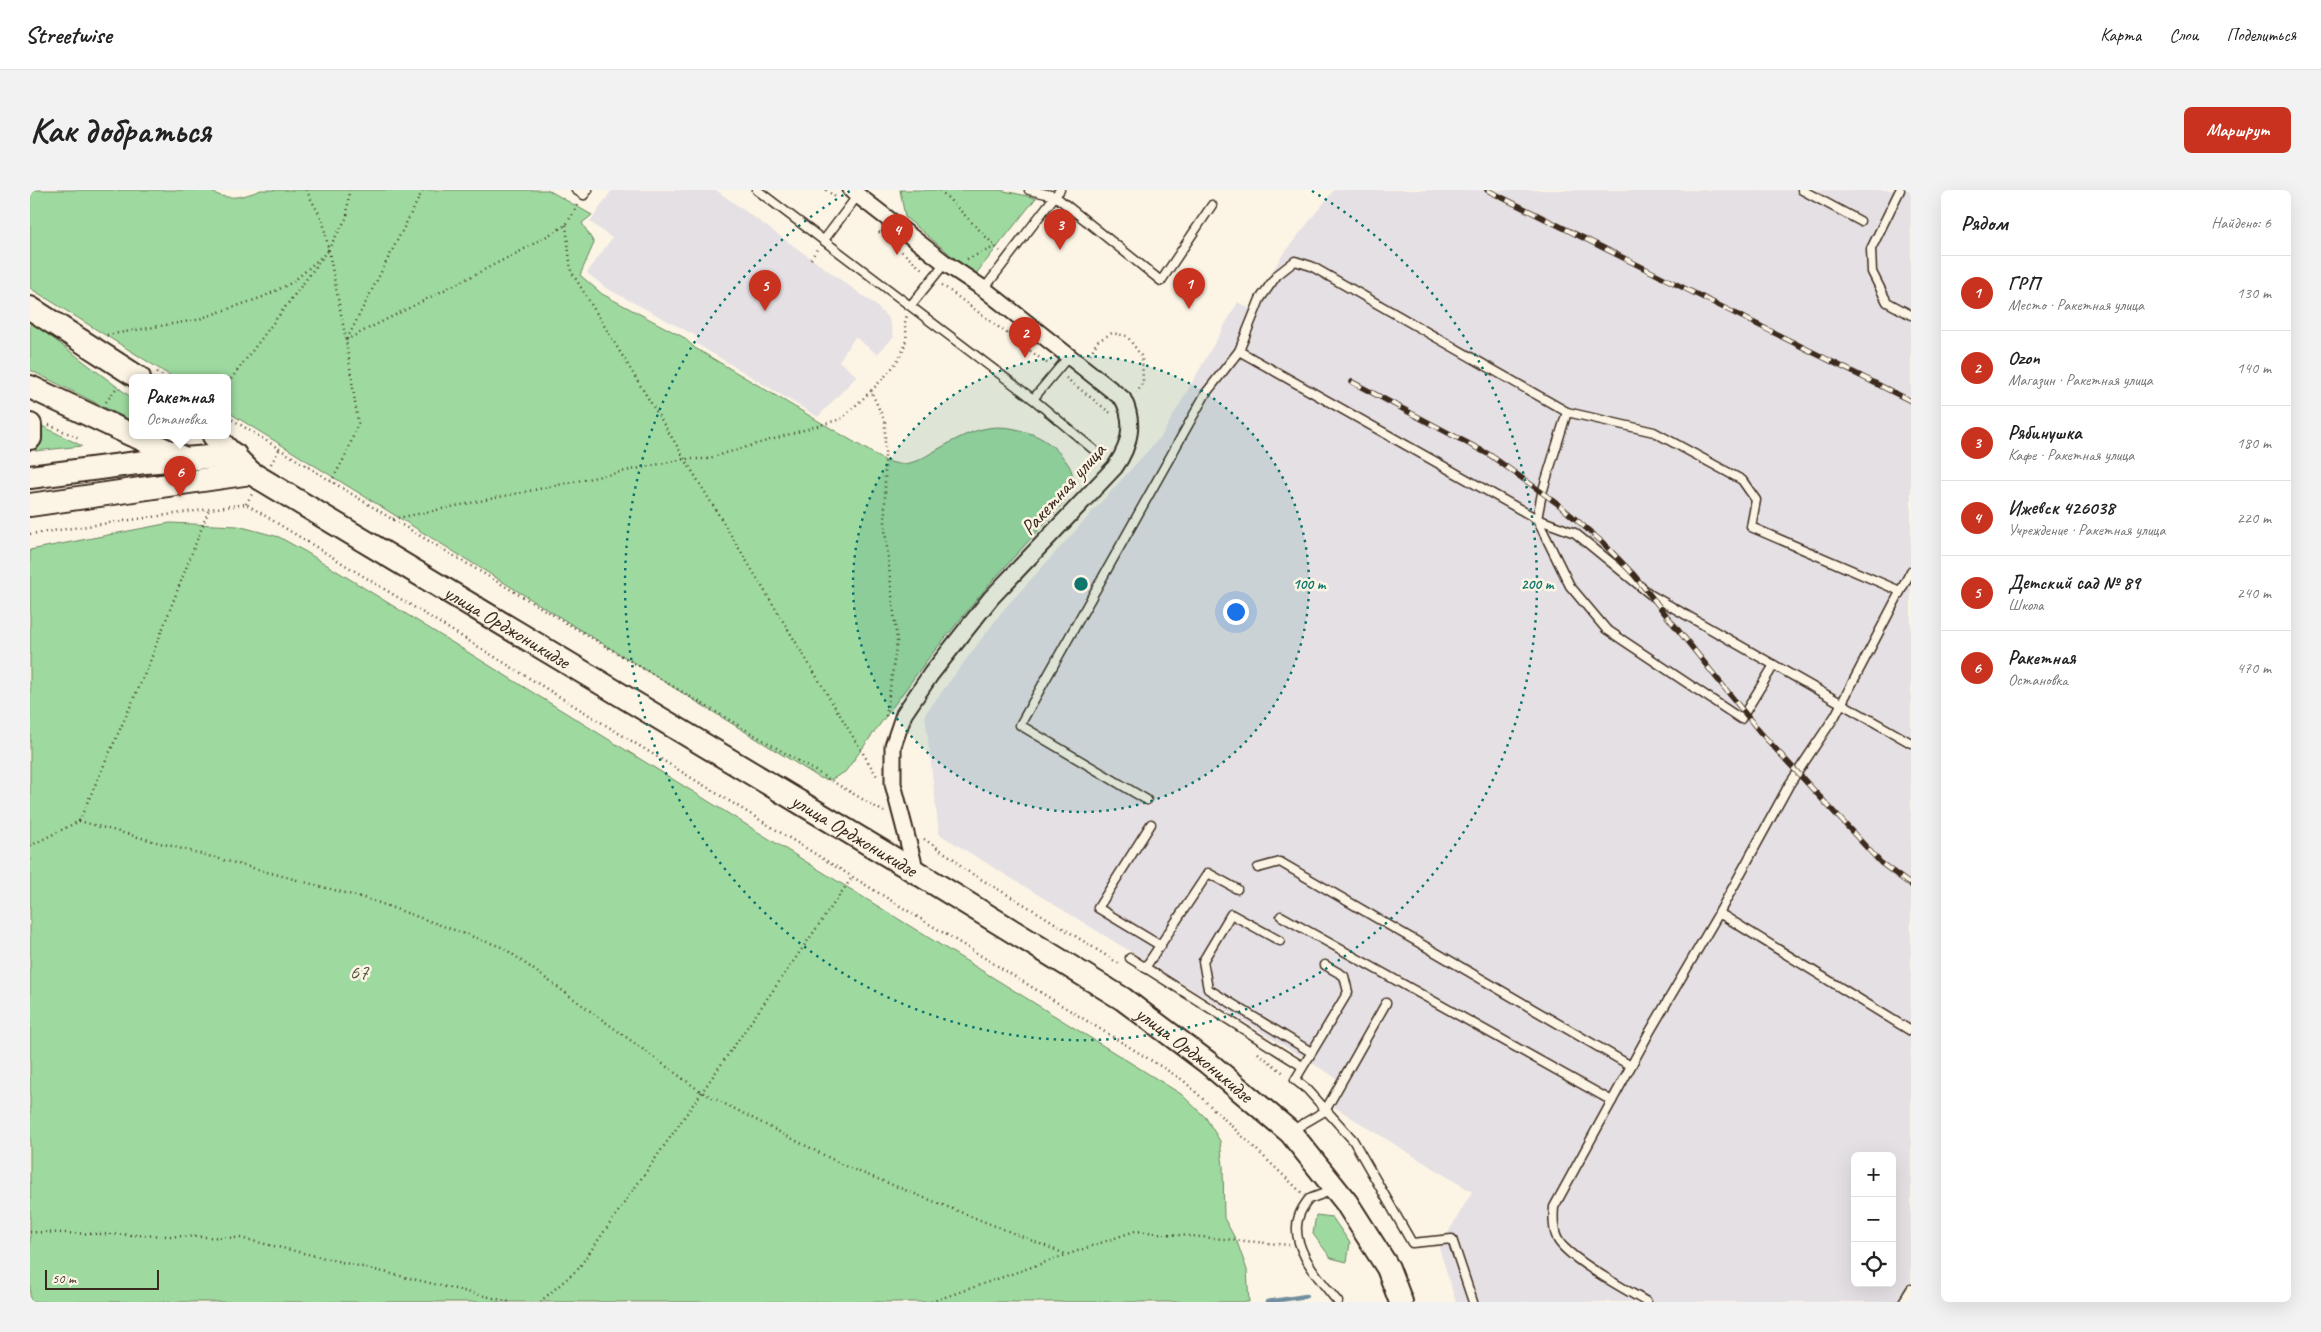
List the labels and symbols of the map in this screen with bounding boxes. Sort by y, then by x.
pin: 3 [1044,209,1076,250]
pin: 4 [881,214,913,255]
pin: 1 [1173,268,1205,309]
pin: 5 [749,270,781,311]
pin: 2 [1009,317,1041,358]
street label: Ракетная улица [1015,436,1112,540]
pin: 6 [164,456,196,497]
centre of rings [1072,575,1090,593]
text: 100 m [1293,575,1327,594]
text: 200 m [1521,575,1555,594]
street label: улица Орджоникидзе [438,578,577,675]
your location [1223,599,1249,625]
street label: улица Орджоникидзе [785,786,924,884]
park label: 67 [350,959,370,985]
street label: улица Орджоникидзе [1129,999,1260,1110]
scale bar [45,1267,159,1290]

